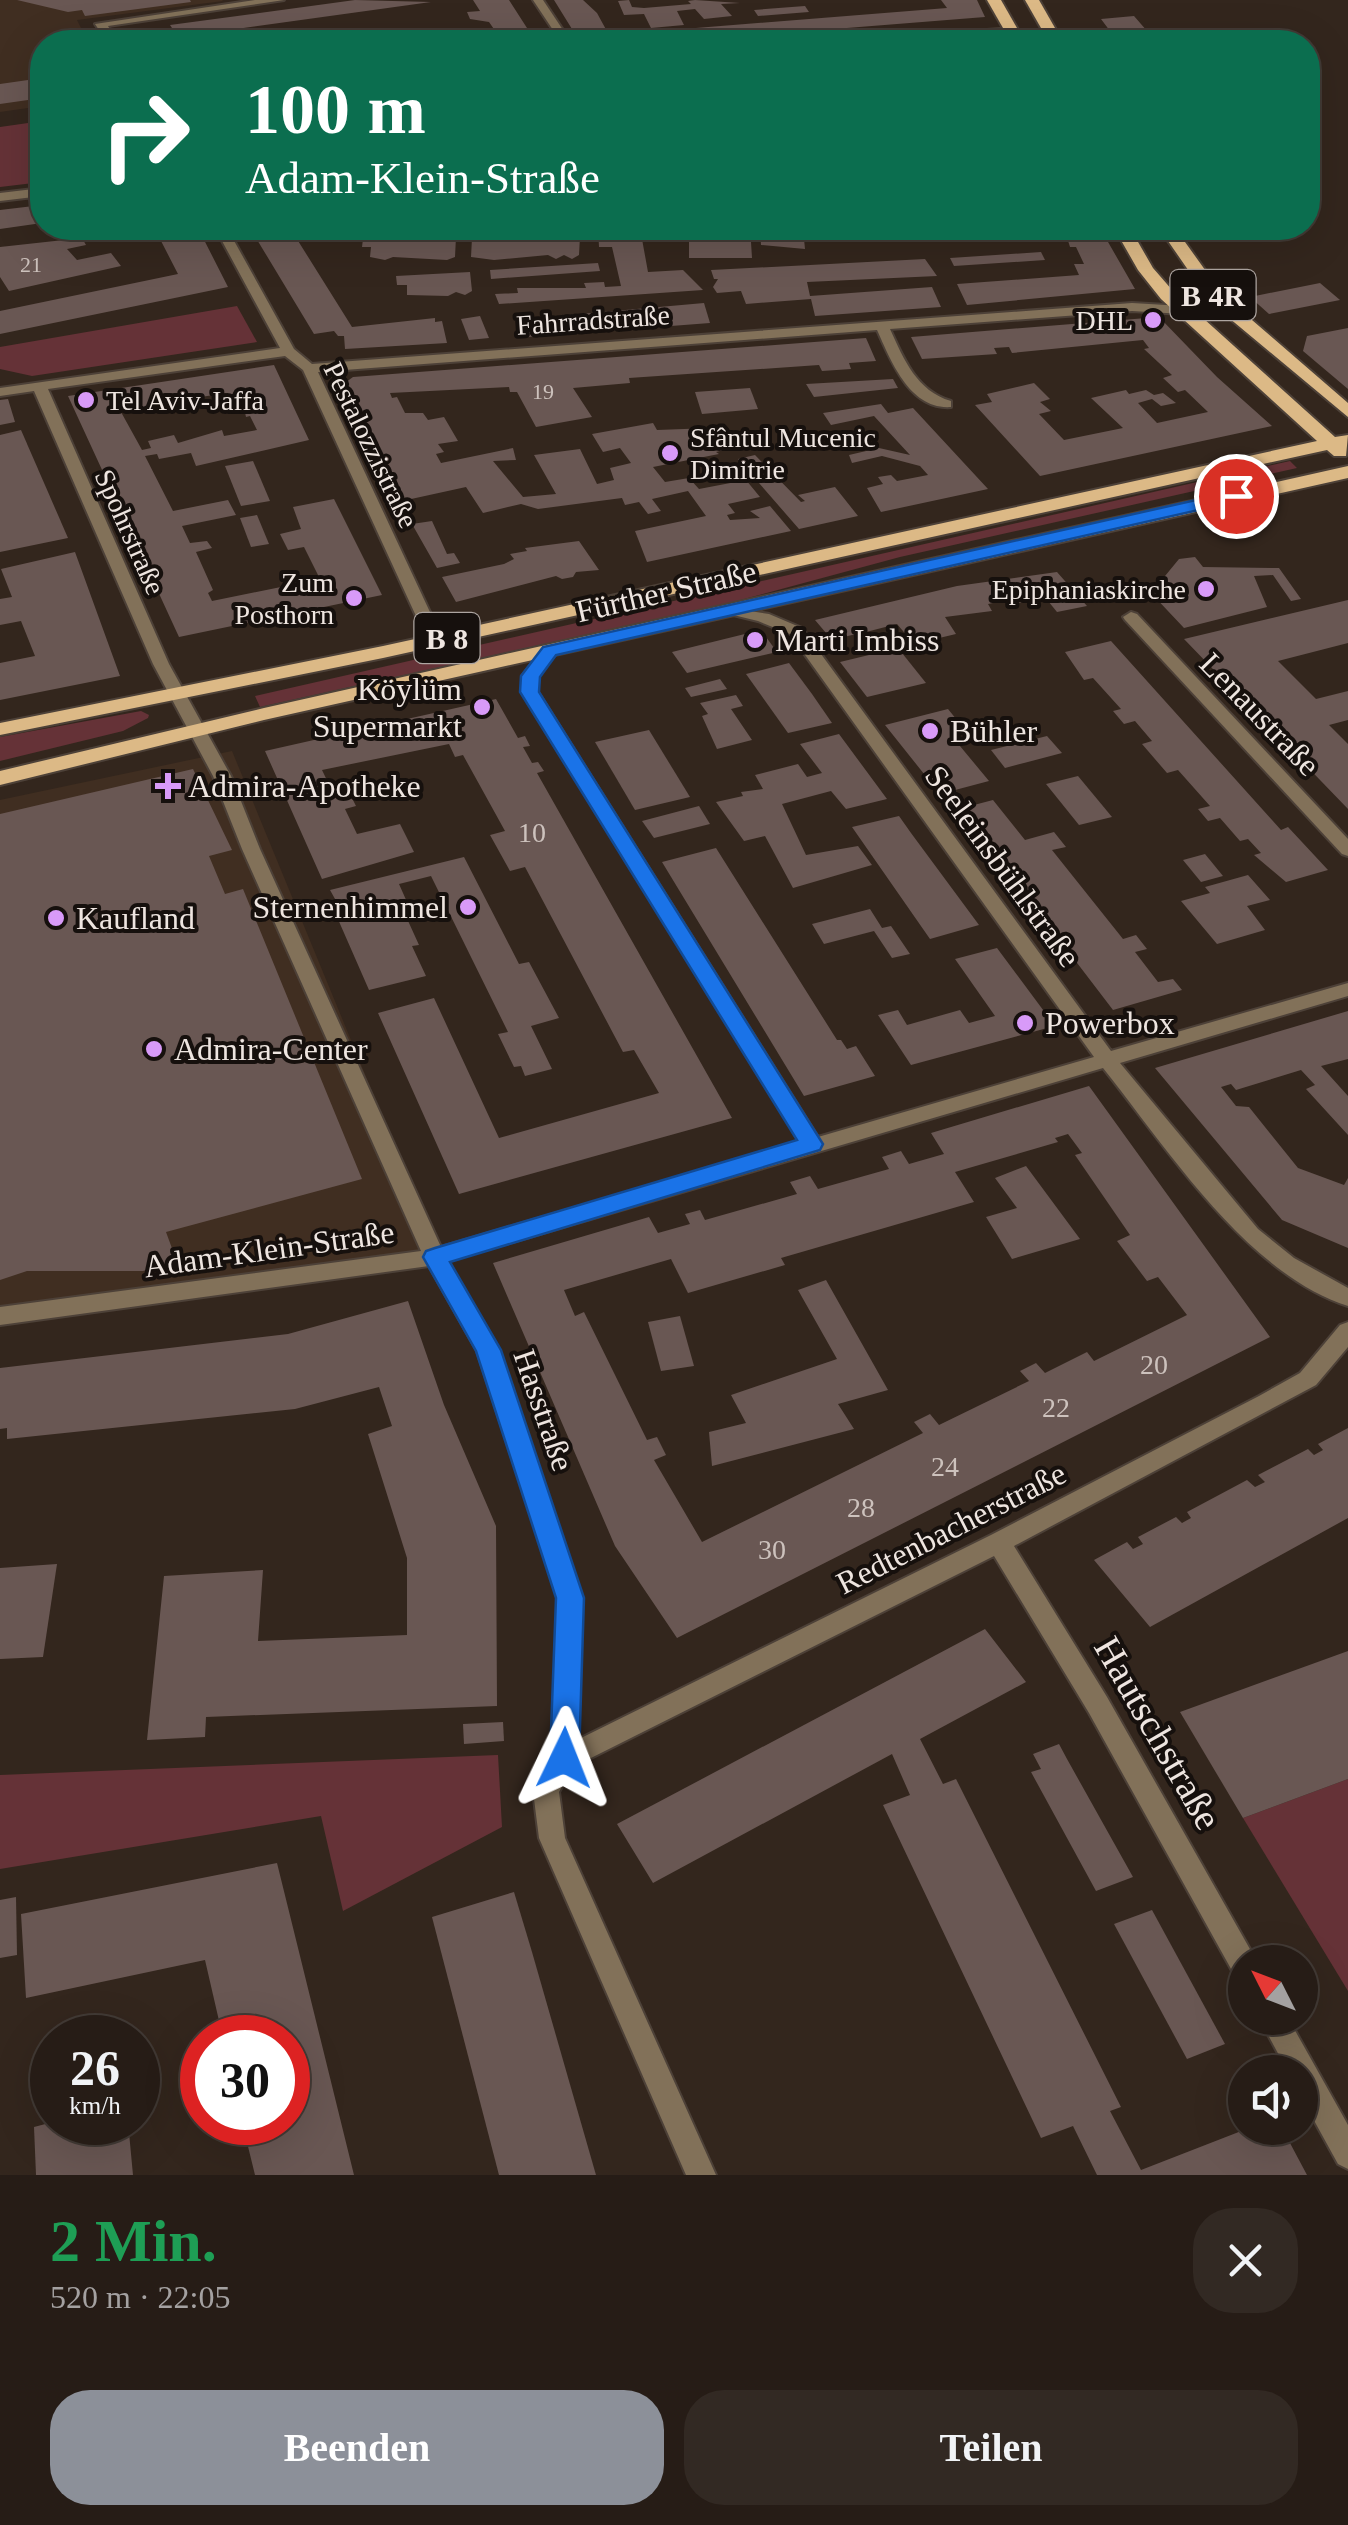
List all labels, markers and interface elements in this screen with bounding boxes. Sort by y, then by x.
icon: right [80,70,210,200]
text: 100 m [245,71,426,148]
text: Adam-Klein-Straße [245,153,600,203]
house number: 21 [20,252,42,277]
road number: B 4R [1170,270,1256,320]
street label: Fahrradstraße [515,299,671,341]
place label: DHL [1075,305,1133,336]
marker: DHL [1142,309,1164,331]
street label: Pestalozzistraße [318,357,424,533]
house number: 19 [532,379,554,404]
place label: Tel Aviv-Jaffa [106,385,265,416]
marker: Tel Aviv-Jaffa [75,389,97,411]
place label: Sfântul Mucenic Dimitrie [690,422,876,485]
marker: Sfântul Mucenic Dimitrie [659,442,681,464]
pin [1194,454,1279,539]
street label: Spohrstraße [89,465,171,599]
icon: arrive [1209,469,1264,524]
street label: Fürther Straße [572,553,760,629]
place label: Zum Posthorn [234,567,334,630]
place label: Epiphaniaskirche [992,574,1186,605]
marker: Epiphaniaskirche [1195,578,1217,600]
marker: Zum Posthorn [343,587,365,609]
road number: B 8 [414,613,480,663]
place label: Marti Imbiss [775,622,939,658]
marker: Marti Imbiss [744,629,766,651]
street label: Lenaustraße [1193,645,1327,783]
place label: Köylüm Supermarkt [313,671,462,744]
marker: Köylüm Supermarkt [471,696,493,718]
place label: Bühler [950,713,1037,749]
marker: Bühler [919,720,941,742]
street label: Seeleinsbühlstraße [918,758,1088,974]
place label: Admira-Apotheke [188,768,421,804]
marker: Admira-Apotheke [157,775,179,797]
house number: 10 [518,817,546,848]
place label: Sternenhimmel [252,889,448,925]
marker: Sternenhimmel [457,896,479,918]
place label: Kaufland [76,900,195,936]
marker: Kaufland [45,907,67,929]
place label: Powerbox [1045,1005,1175,1041]
marker: Powerbox [1014,1012,1036,1034]
place label: Admira-Center [174,1031,368,1067]
marker: Admira-Center [143,1038,165,1060]
street label: Adam-Klein-Straße [142,1214,396,1284]
street label: Hasstraße [506,1344,582,1476]
house number: 20 [1140,1349,1168,1380]
house number: 22 [1042,1392,1070,1423]
house number: 24 [931,1451,959,1482]
street label: Redtenbacherstraße [830,1455,1072,1601]
house number: 28 [847,1492,875,1523]
house number: 30 [758,1534,786,1565]
street label: Hautschstraße [1086,1629,1230,1837]
position arrow [512,1706,616,1810]
north arrow [1228,1945,1318,2035]
map controls [1228,1945,1318,2145]
speed limit sign: 30 [180,2015,310,2145]
text: 26 [70,2040,120,2096]
button: sound [1228,2055,1318,2145]
text: km/h [69,2092,121,2119]
text: 2 Min. [50,2208,217,2274]
button: close [1193,2208,1298,2313]
text: 520 m · 22:05 [50,2279,230,2315]
button: Beenden [50,2390,664,2505]
button: Teilen [684,2390,1298,2505]

